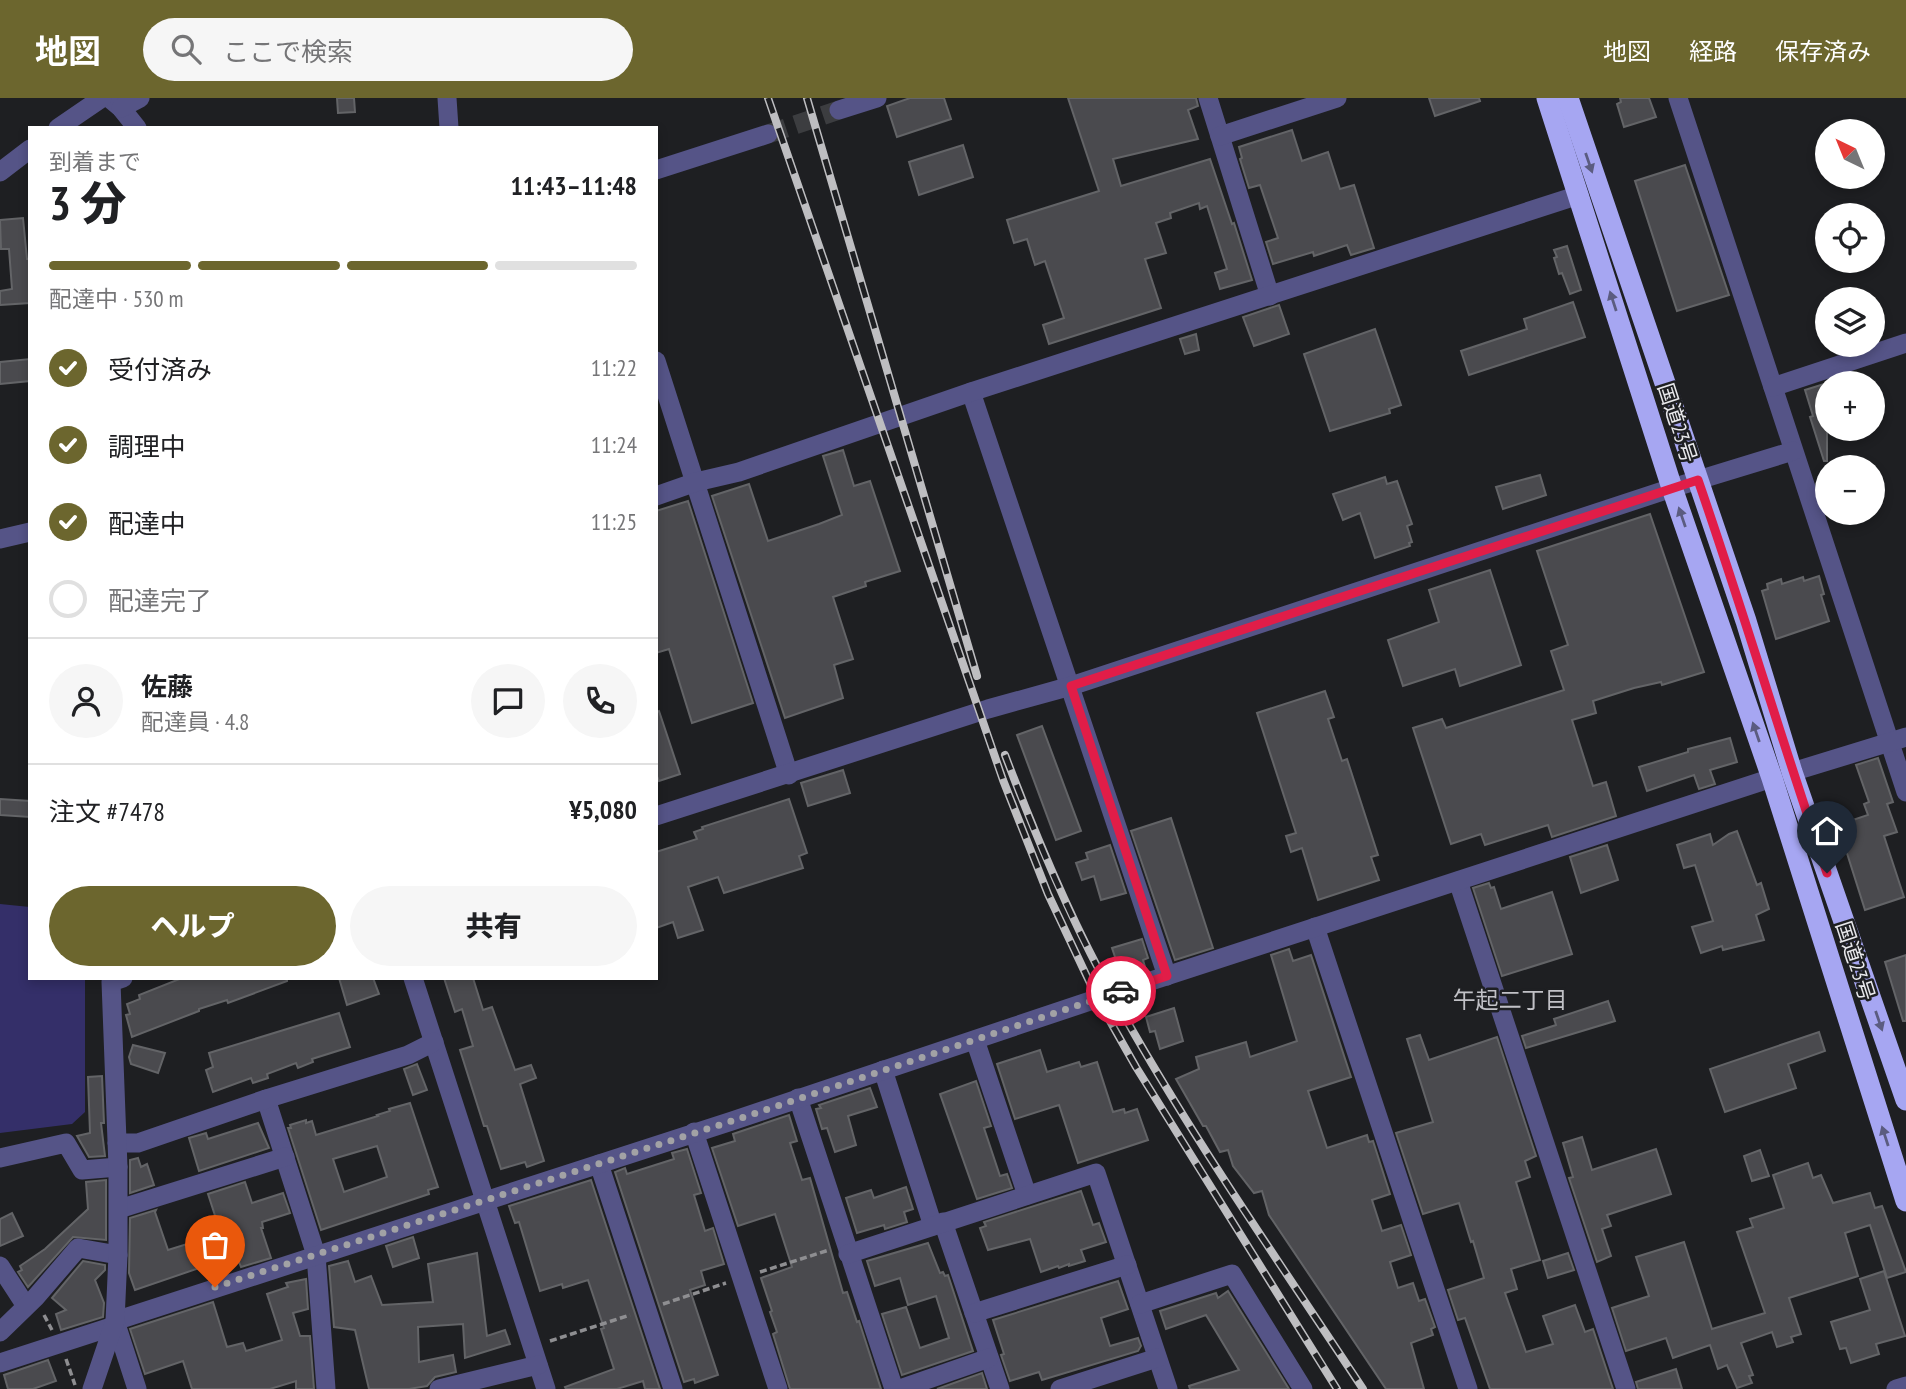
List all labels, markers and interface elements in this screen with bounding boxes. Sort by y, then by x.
search box [143,18,633,81]
text: 地図 [35,29,101,72]
icon: search [167,30,205,68]
text: ここで検索 [223,35,353,68]
text: 地図 [1603,36,1651,67]
text: 経路 [1689,36,1737,67]
text: 保存済み [1775,36,1871,67]
north arrow [1815,119,1885,189]
map controls [1815,119,1885,525]
text: 到着まで [49,147,141,176]
one-way arrow [1584,152,1595,173]
text: 11:43–11:48 [510,169,637,202]
text: 3 分 [49,173,126,233]
button: locate [1815,203,1885,273]
text: 配達中 · 530 m [49,284,184,313]
button: layers [1815,287,1885,357]
one-way arrow [1607,290,1617,311]
icon: check [49,349,87,387]
text: 受付済み [108,353,212,386]
text: 11:22 [591,353,637,382]
button: + [1815,371,1885,441]
street label: 国道23号 [1652,380,1703,466]
icon: check [49,426,87,464]
text: 調理中 [108,430,186,463]
text: 11:24 [591,430,637,459]
button: − [1815,455,1885,525]
icon: check [49,503,87,541]
text: 配達中 [108,507,186,540]
text: 11:25 [591,507,637,536]
one-way arrow [1676,507,1687,528]
text: 配達完了 [108,584,212,617]
button: person [49,664,123,738]
button: chat [471,664,545,738]
button: phone [563,664,637,738]
text: 佐藤 [141,670,193,703]
text: 配達員 · 4.8 [141,707,249,736]
one-way arrow [1750,722,1761,743]
text: ¥5,080 [569,793,637,826]
text: 注文 #7478 [49,795,165,828]
pin [1797,801,1857,873]
icon: home [1808,812,1846,850]
button: ヘルプ [49,886,336,966]
button: 共有 [350,886,637,966]
street label: 国道23号 [1830,918,1881,1004]
courier [1086,956,1156,1026]
icon: car [1102,972,1140,1010]
district label: 午起二丁目 [1453,985,1568,1014]
one-way arrow [1874,1011,1885,1032]
one-way arrow [1880,1125,1890,1146]
pin [185,1215,245,1287]
icon: bag [196,1226,234,1264]

